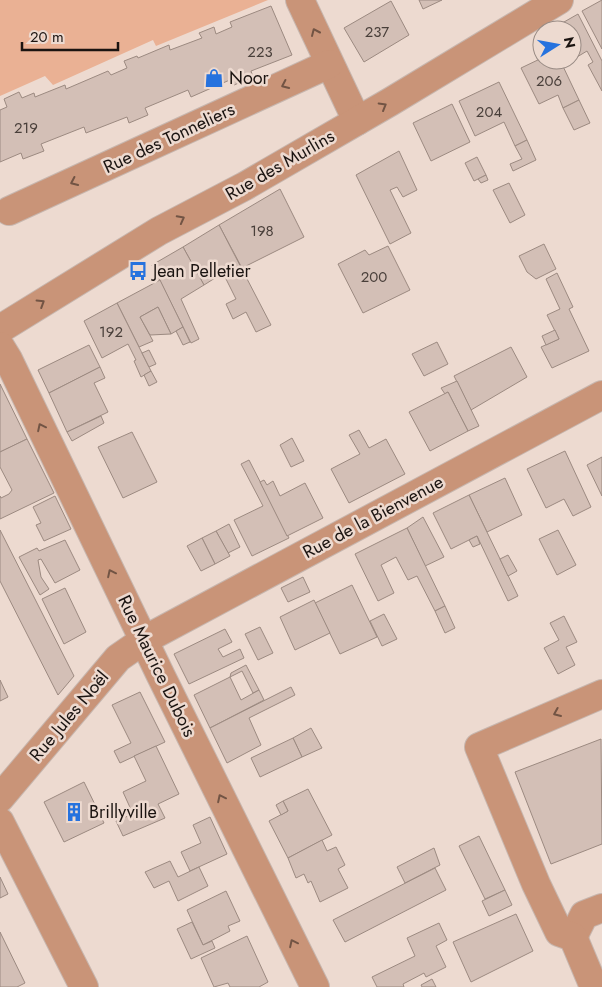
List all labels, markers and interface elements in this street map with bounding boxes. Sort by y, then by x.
scale bar [22,20,119,52]
north arrow [532,20,582,70]
house number: 237 [365,21,389,43]
text: 20 m [30,26,64,48]
one-way arrow [310,28,321,37]
text: N [559,35,581,50]
house number: 223 [247,41,273,63]
place label: Noor [229,65,270,91]
shop icon: Noor [203,67,225,89]
house number: 206 [536,70,562,92]
one-way arrow [281,78,290,89]
street label: Rue des Tonneliers [99,96,239,180]
house number: 204 [476,101,502,123]
one-way arrow [378,102,387,112]
house number: 219 [14,117,38,139]
street label: Rue des Murlins [221,123,339,207]
one-way arrow [70,175,79,186]
one-way arrow [175,215,184,225]
house number: 198 [250,220,274,242]
place label: Jean Pelletier [151,258,252,284]
bus stop icon: Jean Pelletier [127,260,149,282]
house number: 200 [361,266,387,288]
one-way arrow [36,300,45,309]
house number: 192 [99,321,123,343]
one-way arrow [37,423,47,432]
street label: Rue de la Bienvenue [298,469,448,565]
one-way arrow [107,569,118,578]
street label: Rue Maurice Dubois [111,591,203,741]
street label: Rue Jules Noël [23,665,115,767]
one-way arrow [553,707,562,718]
one-way arrow [217,794,227,803]
place label: Brillyville [89,799,157,825]
building icon: Brillyville [63,801,85,823]
one-way arrow [289,939,299,948]

